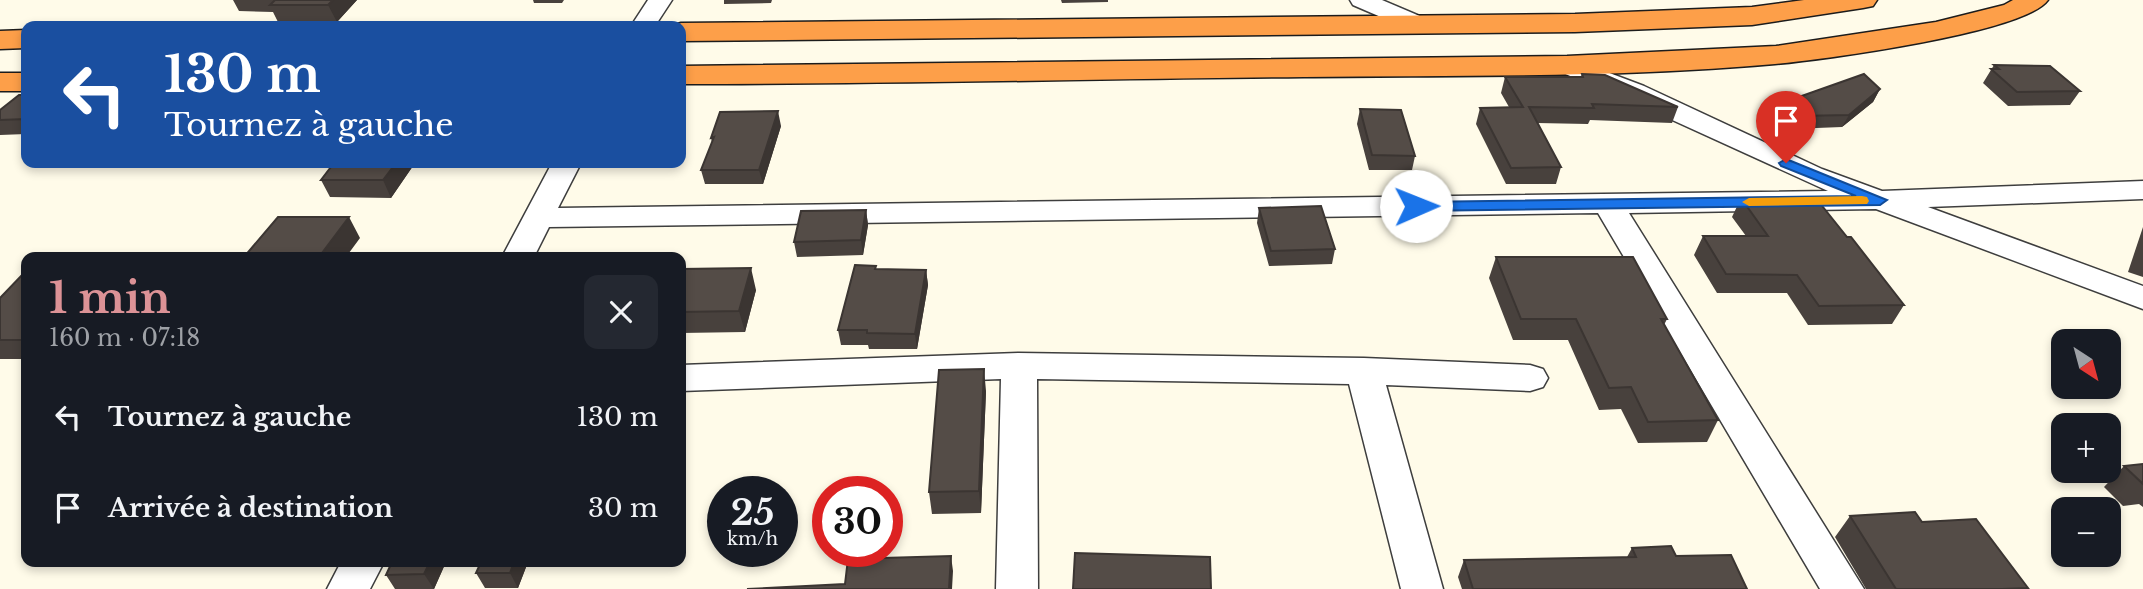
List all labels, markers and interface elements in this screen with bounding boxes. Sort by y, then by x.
text: 130 m [164,44,321,105]
icon: left [49,49,140,140]
pin [1756,91,1816,163]
icon: arrive [1767,102,1805,140]
text: Tournez à gauche [164,105,454,145]
position arrow [1379,169,1453,243]
text: 1 min [49,272,171,324]
button: close [584,275,658,349]
text: 160 m · 07:18 [49,324,200,352]
north arrow [2051,329,2121,399]
map controls [2051,329,2121,567]
icon: left [49,398,87,436]
text: Tournez à gauche [108,401,351,433]
text: 130 m [576,401,658,433]
button: + [2051,413,2121,483]
speed limit sign: 30 [812,476,903,567]
icon: arrive [49,489,87,527]
text: 25 [731,491,774,534]
text: Arrivée à destination [108,492,393,524]
text: 30 m [588,492,658,524]
button: − [2051,497,2121,567]
text: km/h [727,528,778,550]

